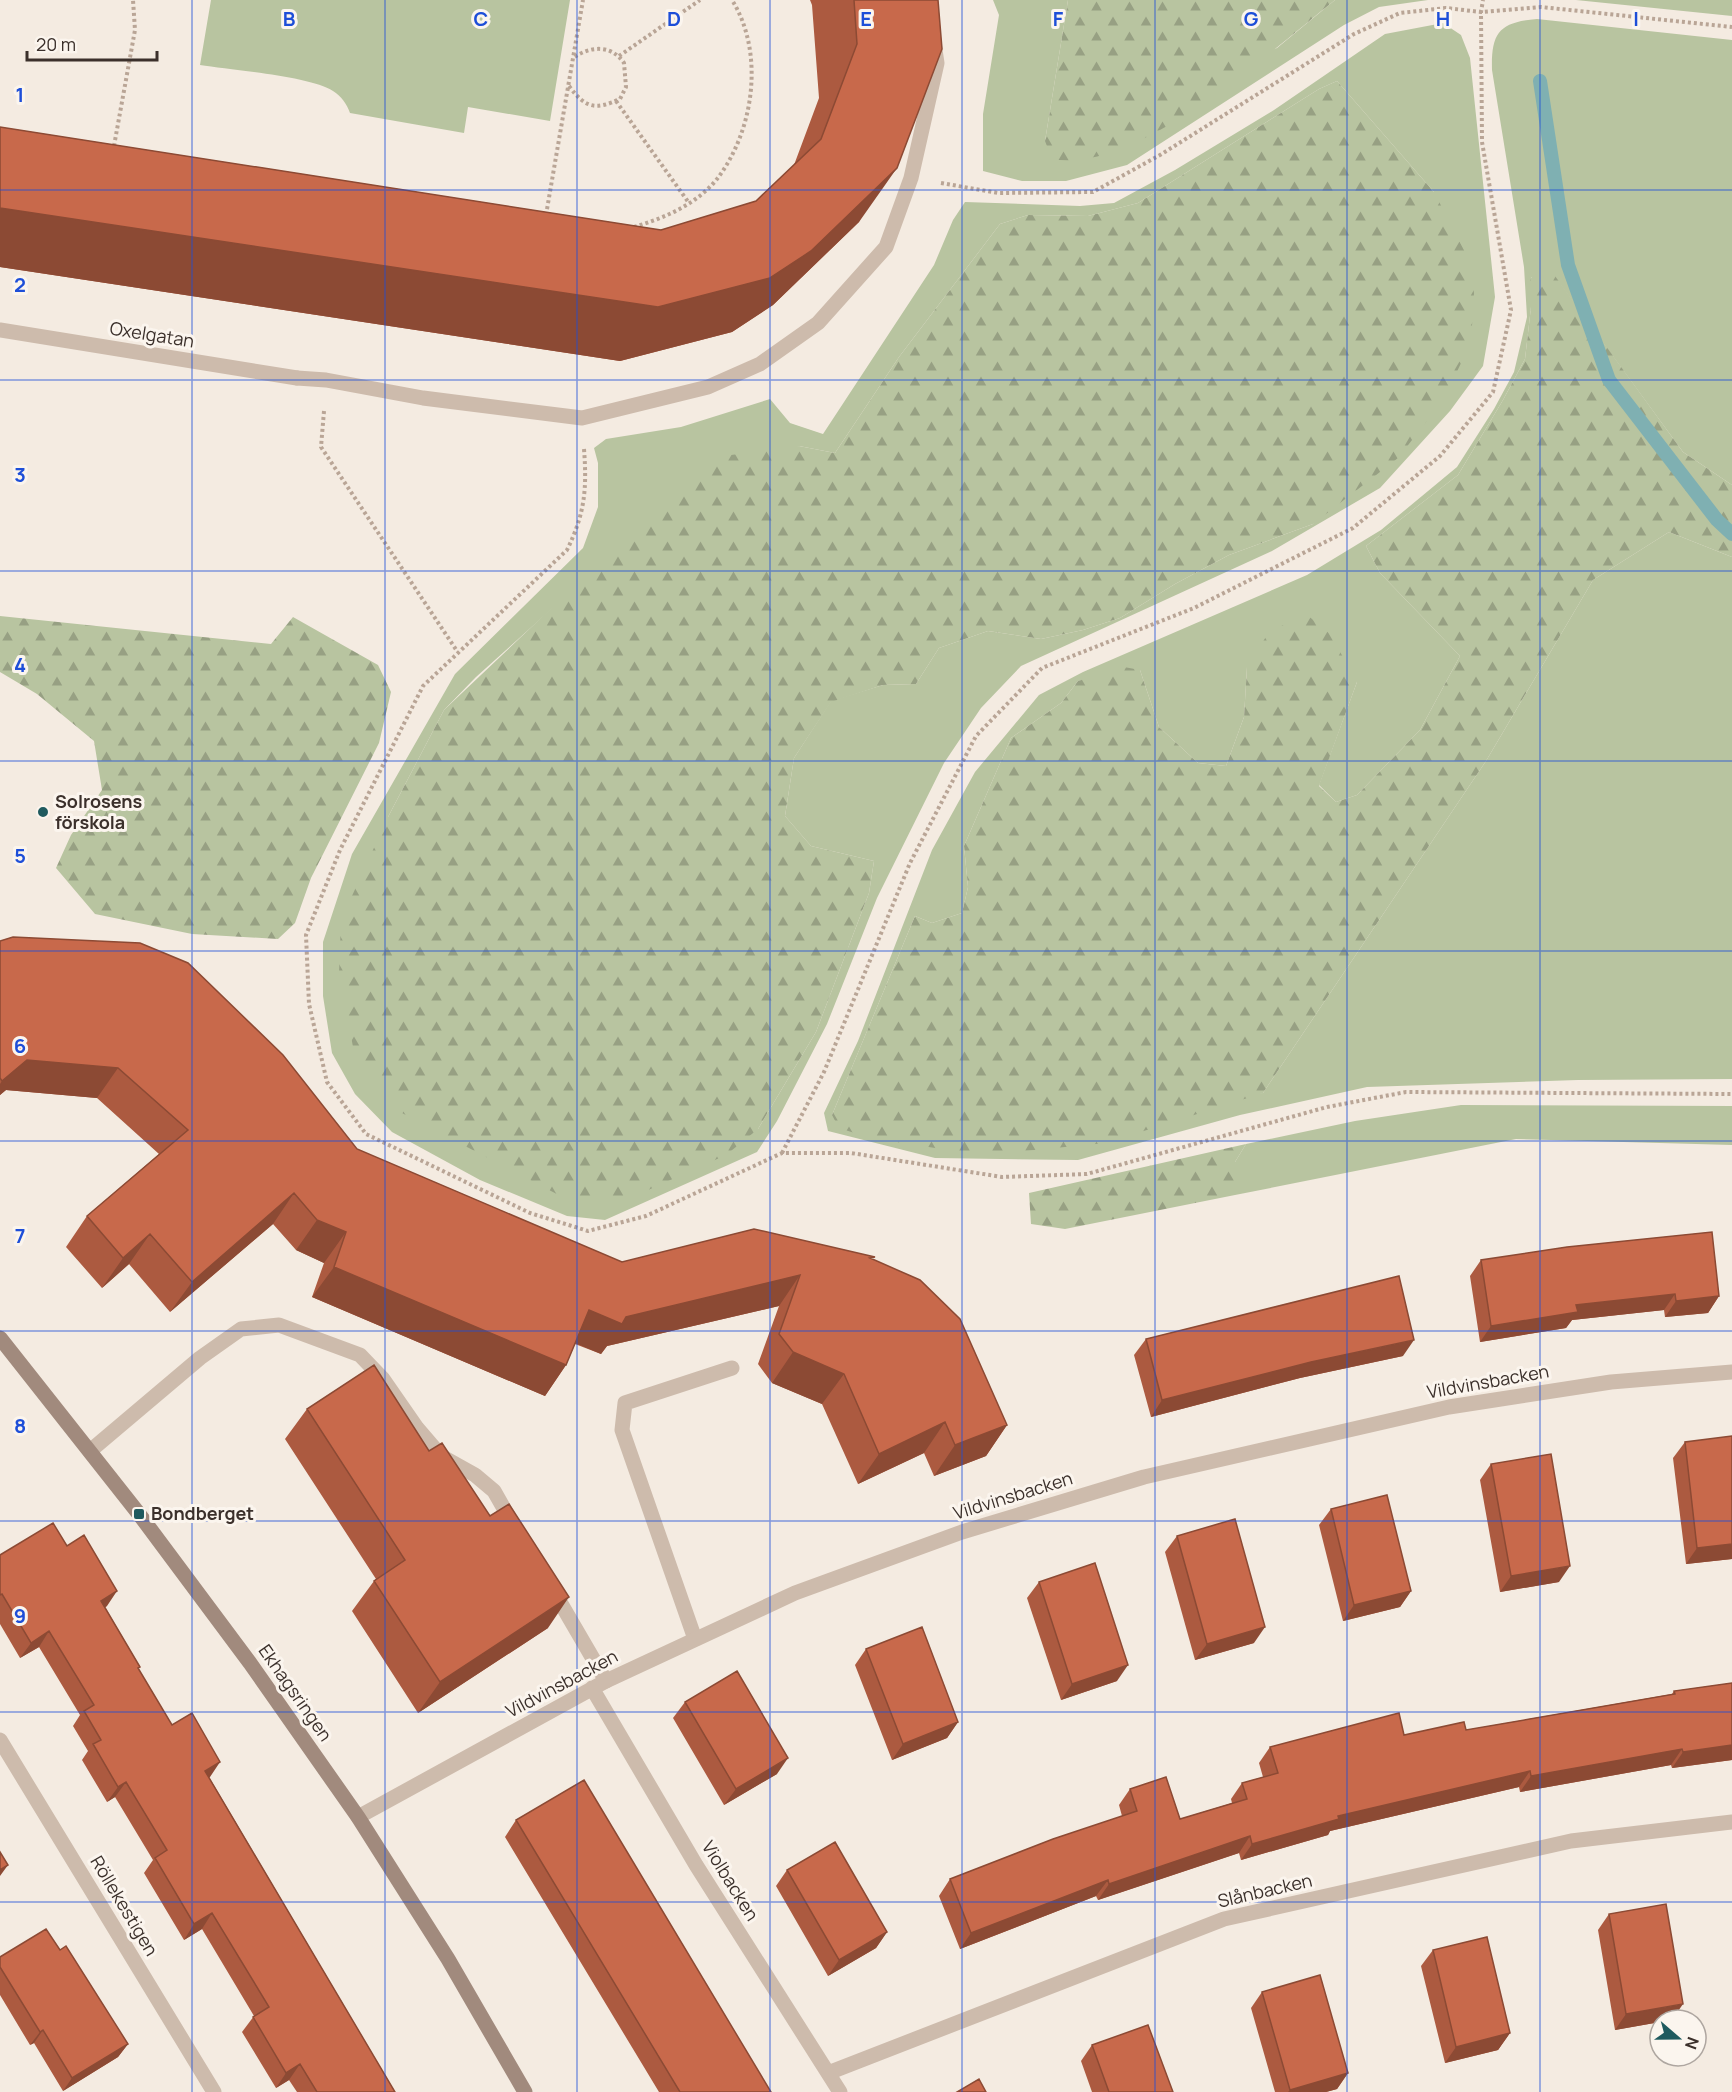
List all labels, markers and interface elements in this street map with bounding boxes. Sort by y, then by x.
text: B [283,5,296,32]
text: C [474,5,488,32]
text: D [667,5,681,32]
text: E [860,5,872,32]
text: F [1053,5,1064,32]
text: G [1244,5,1259,32]
text: H [1436,5,1450,32]
text: I [1633,5,1639,32]
scale bar [27,24,158,62]
text: 20 m [36,32,76,56]
text: 1 [16,81,24,108]
text: 2 [14,271,26,298]
street label: Oxelgatan [108,316,196,353]
text: 3 [14,461,26,488]
text: 4 [14,651,26,678]
place label: Solrosens förskola [55,789,142,834]
marker: Solrosens förskola [36,805,50,819]
text: 5 [14,842,26,869]
text: 6 [14,1032,26,1059]
text: 7 [15,1222,25,1249]
street label: Vildvinsbacken [1425,1358,1551,1404]
text: 8 [14,1412,26,1439]
street label: Vildvinsbacken [950,1466,1075,1525]
place label: Bondberget [151,1501,254,1525]
marker: Bondberget [132,1507,146,1521]
text: 9 [14,1602,26,1629]
street label: Ekhagsringen [254,1639,338,1746]
street label: Vildvinsbacken [501,1644,622,1723]
street label: Violbacken [697,1836,765,1925]
street label: Röllekestigen [86,1851,164,1960]
street label: Slånbacken [1215,1868,1314,1913]
north arrow [1648,2008,1708,2068]
text: N [1680,2034,1704,2052]

